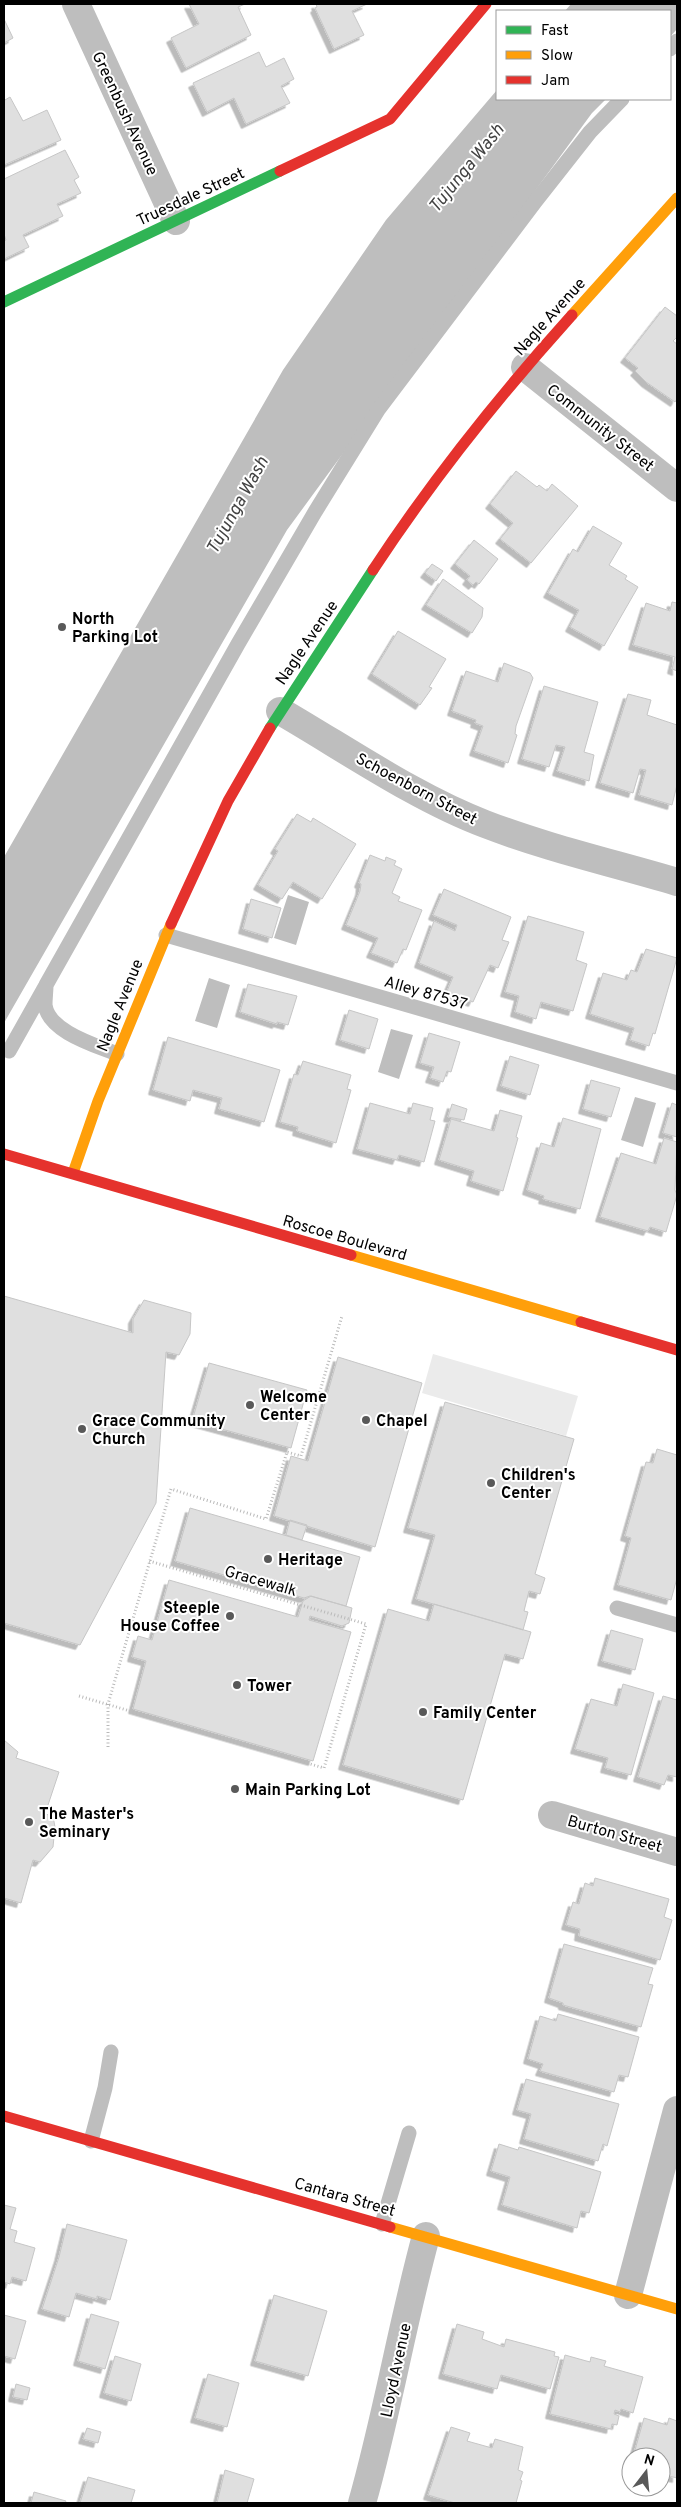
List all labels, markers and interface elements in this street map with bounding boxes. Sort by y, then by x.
legend [496,10,671,100]
text: Fast [541,22,569,41]
text: Slow [541,47,573,66]
street label: Greenbush Avenue [87,49,162,179]
text: Jam [541,72,570,91]
water label: Tujunga Wash [424,120,510,218]
street label: Truesdale Street [134,164,248,232]
street label: Nagle Avenue [510,274,591,360]
street label: Community Street [542,380,657,477]
water label: Tujunga Wash [202,453,275,559]
street label: Nagle Avenue [272,597,343,689]
place label: North Parking Lot [72,610,158,648]
marker: North Parking Lot [56,621,68,633]
street label: Schoenborn Street [352,749,480,830]
street label: Nagle Avenue [93,957,148,1055]
street label: Alley 87537 [382,973,469,1015]
street label: Roscoe Boulevard [280,1212,409,1266]
place label: Welcome Center [260,1388,327,1426]
marker: Welcome Center [244,1399,256,1411]
place label: Grace Community Church [92,1412,226,1450]
place label: Chapel [376,1412,428,1432]
marker: Chapel [360,1414,372,1426]
marker: Grace Community Church [76,1423,88,1435]
place label: Children's Center [501,1466,576,1504]
marker: Children's Center [485,1477,497,1489]
place label: Heritage [278,1551,343,1571]
marker: Heritage [262,1553,274,1565]
street label: Gracewalk [222,1562,299,1602]
place label: Steeple House Coffee [120,1599,220,1637]
marker: Steeple House Coffee [224,1610,236,1622]
place label: Tower [247,1677,292,1697]
marker: Tower [231,1679,243,1691]
place label: Family Center [433,1704,537,1724]
marker: Family Center [417,1706,429,1718]
place label: Main Parking Lot [245,1781,371,1801]
marker: Main Parking Lot [229,1783,241,1795]
place label: The Master's Seminary [39,1805,134,1843]
street label: Burton Street [565,1812,664,1858]
marker: The Master's Seminary [23,1816,35,1828]
street label: Cantara Street [292,2174,397,2222]
street label: Lloyd Avenue [377,2321,417,2419]
north arrow [621,2447,671,2497]
text: N [642,2451,656,2471]

